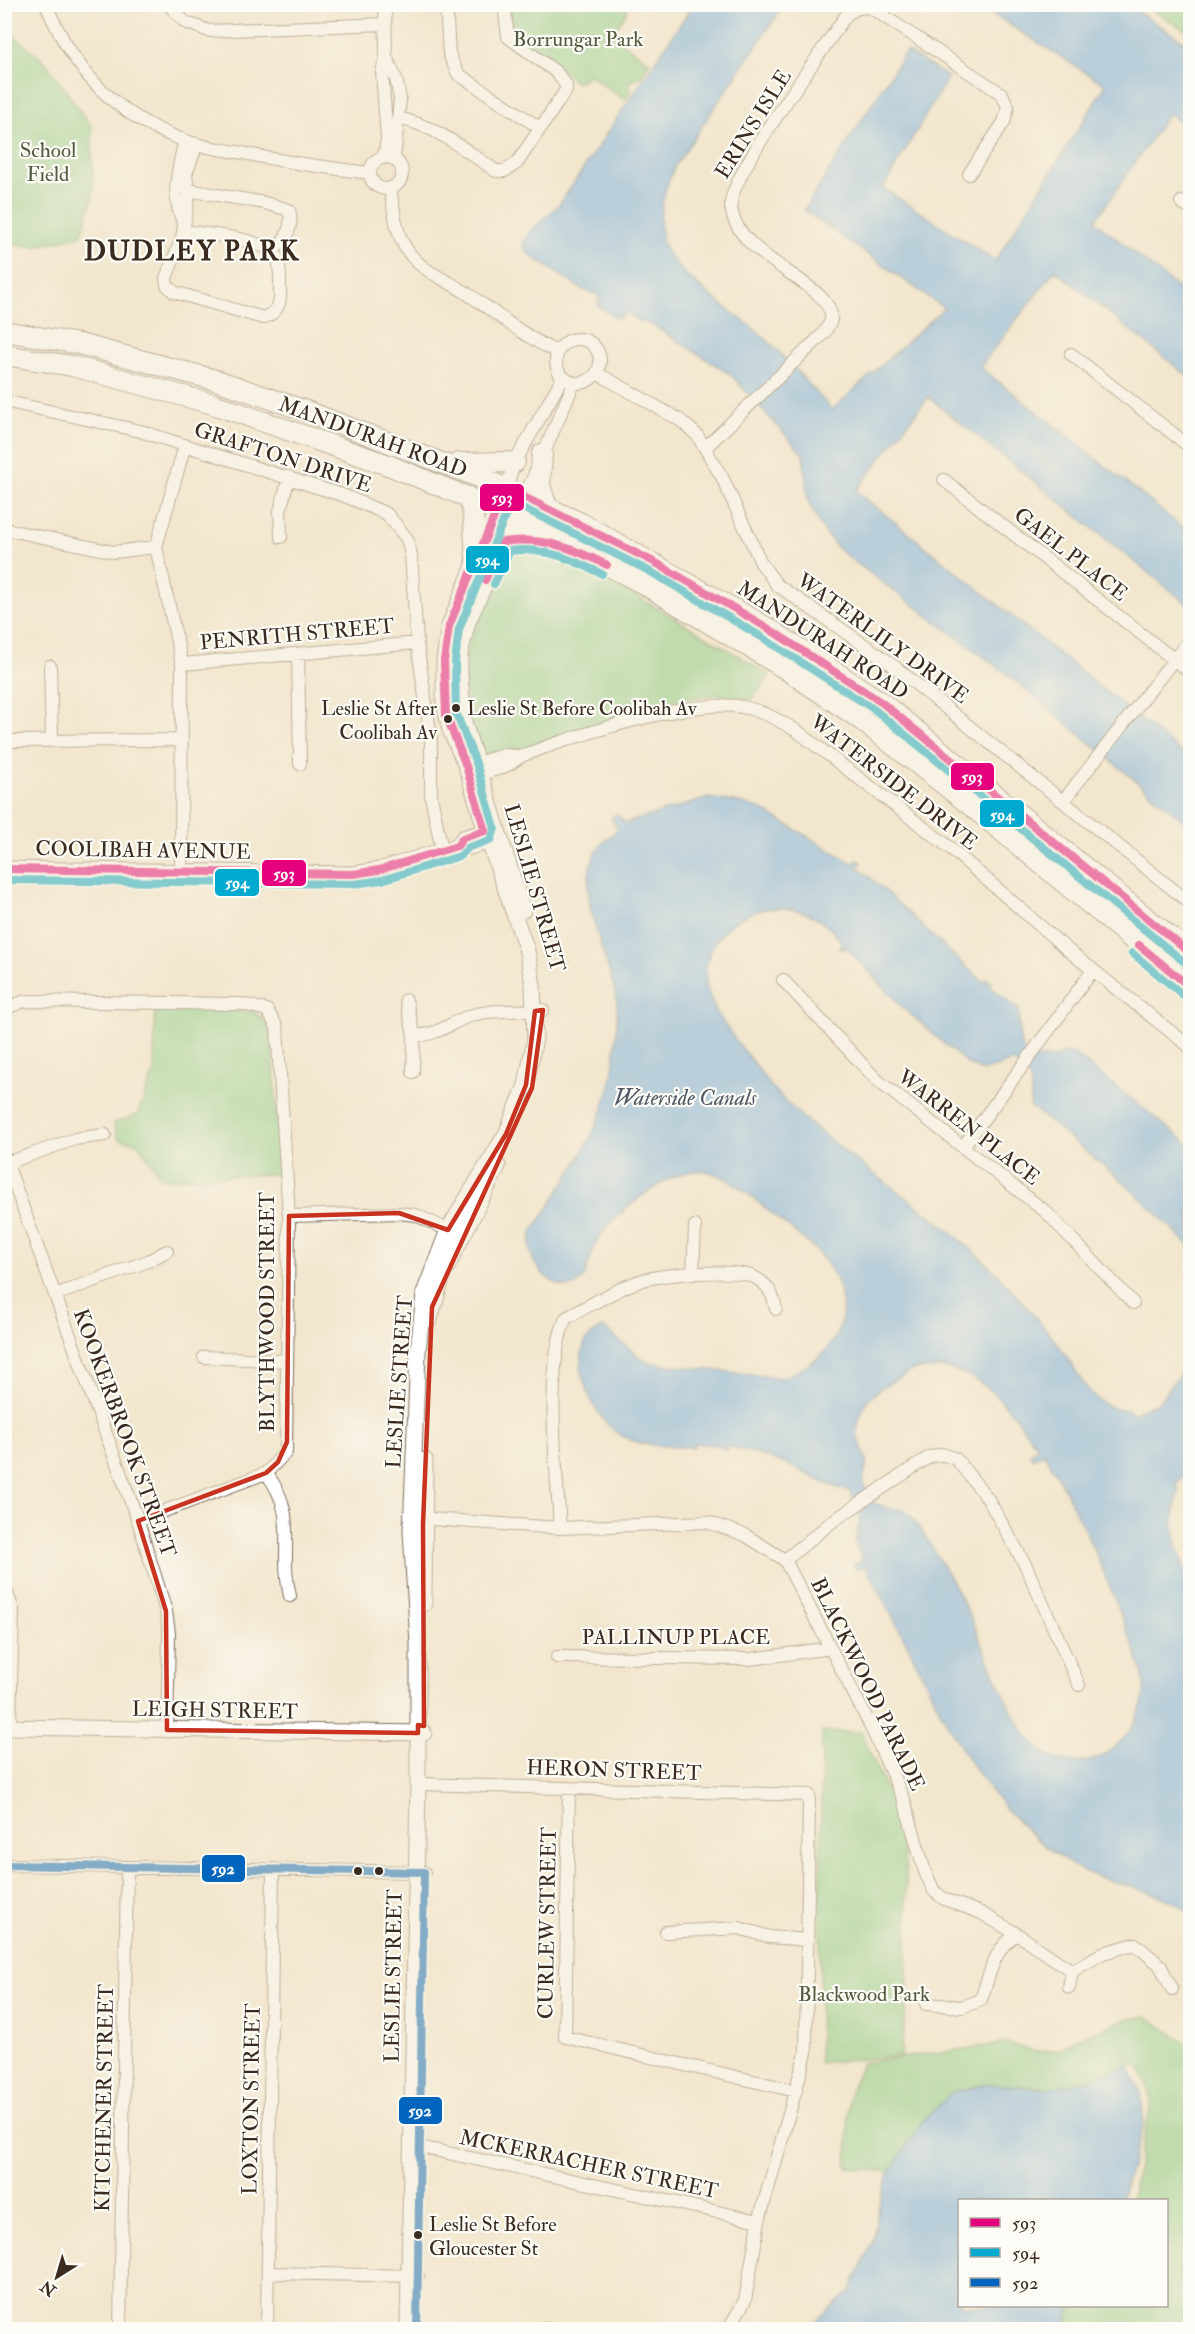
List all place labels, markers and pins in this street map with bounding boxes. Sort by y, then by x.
place label: Leslie St After Coolibah Av [321,696,438,745]
place label: Leslie St Before Coolibah Av [467,696,697,721]
marker: Leslie St Before Coolibah Av [450,702,462,714]
marker: Leslie St After Coolibah Av [442,713,454,725]
unlabelled marker [352,1865,364,1877]
unlabelled marker [373,1865,385,1877]
place label: Leslie St Before Gloucester St [429,2212,557,2261]
marker: Leslie St Before Gloucester St [412,2229,424,2241]

